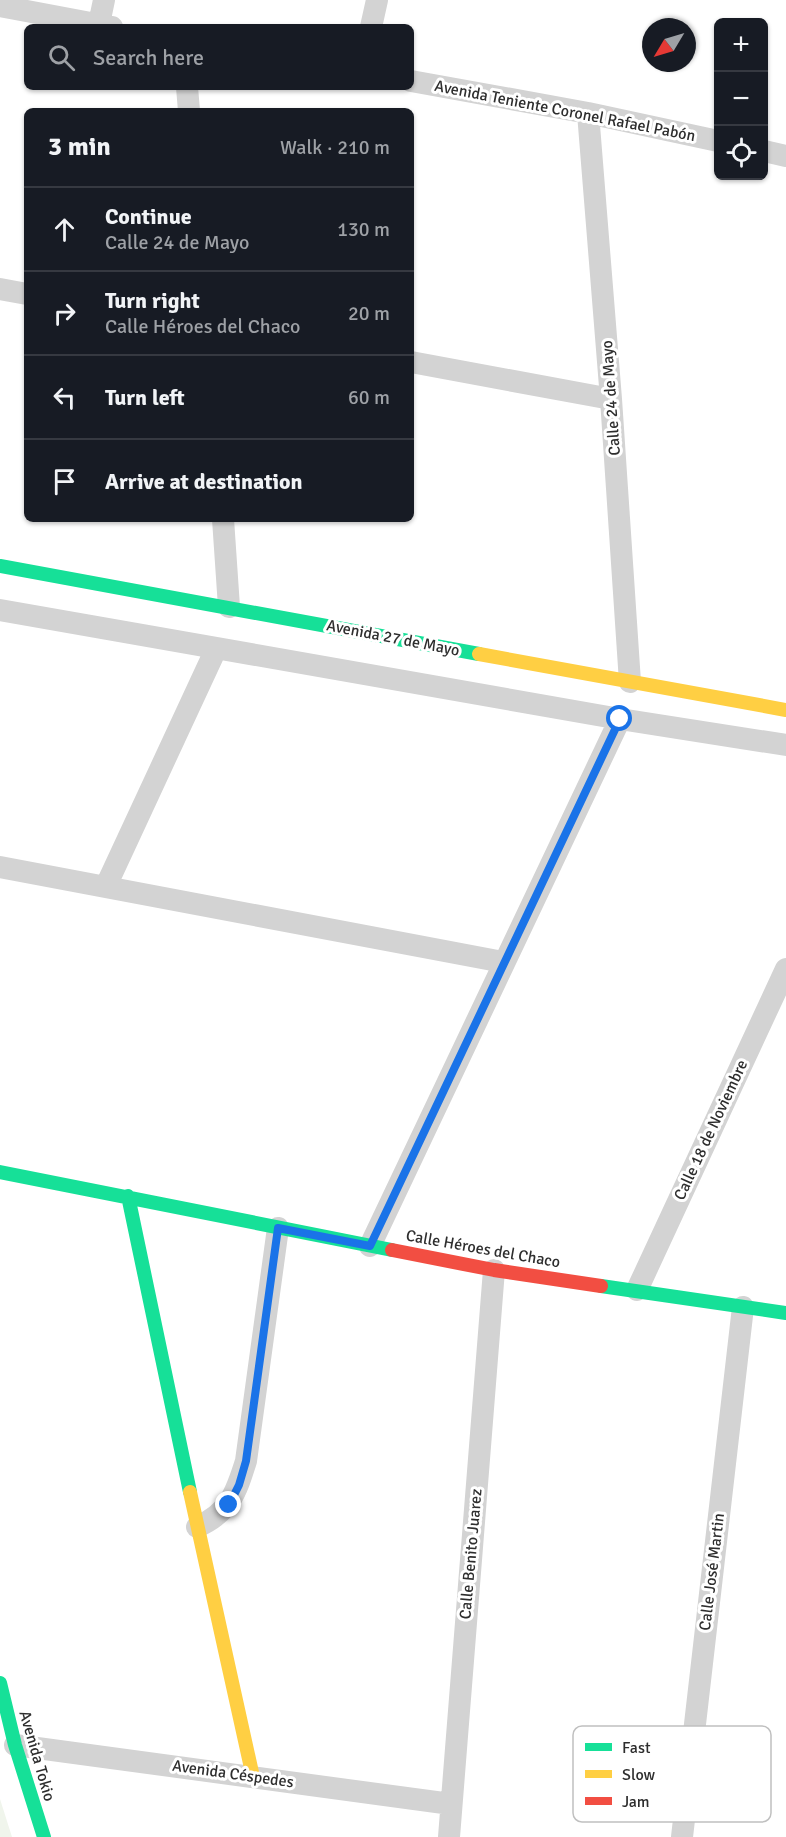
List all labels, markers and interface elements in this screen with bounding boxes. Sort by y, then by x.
north arrow [642,18,696,72]
map controls [714,18,768,180]
button: + [714,18,768,72]
search box [24,24,414,90]
icon: search [45,41,78,74]
text: Search here [93,44,204,71]
button: − [714,72,768,126]
street label: Avenida Teniente Coronel Rafael Pabón [433,76,697,146]
button: locate [714,126,768,180]
text: 3 min [48,131,111,163]
text: Walk · 210 m [280,135,390,160]
text: Continue [105,203,192,230]
icon: ahead [48,213,81,246]
text: 130 m [337,217,390,242]
text: Calle 24 de Mayo [105,230,249,255]
text: Turn right [105,287,200,314]
icon: right [48,297,81,330]
text: 20 m [348,301,390,326]
text: Calle Héroes del Chaco [105,314,300,339]
street label: Calle 24 de Mayo [597,340,625,456]
icon: left [48,381,81,414]
text: Turn left [105,384,185,411]
text: 60 m [348,385,390,410]
icon: arrive [48,465,81,498]
text: Arrive at destination [105,468,302,495]
street label: Avenida 27 de Mayo [325,615,461,661]
route start [606,705,632,731]
street label: Calle 18 de Noviembre [670,1057,752,1203]
street label: Calle Héroes del Chaco [404,1226,562,1272]
street label: Calle Benito Juarez [455,1488,487,1620]
route end [215,1491,241,1517]
street label: Calle José Martin [695,1512,729,1632]
street label: Avenida Tokio [15,1708,59,1804]
legend [573,1726,771,1822]
text: Fast [622,1738,651,1758]
street label: Avenida Céspedes [171,1756,295,1792]
text: Slow [622,1765,656,1785]
text: Jam [622,1792,650,1812]

